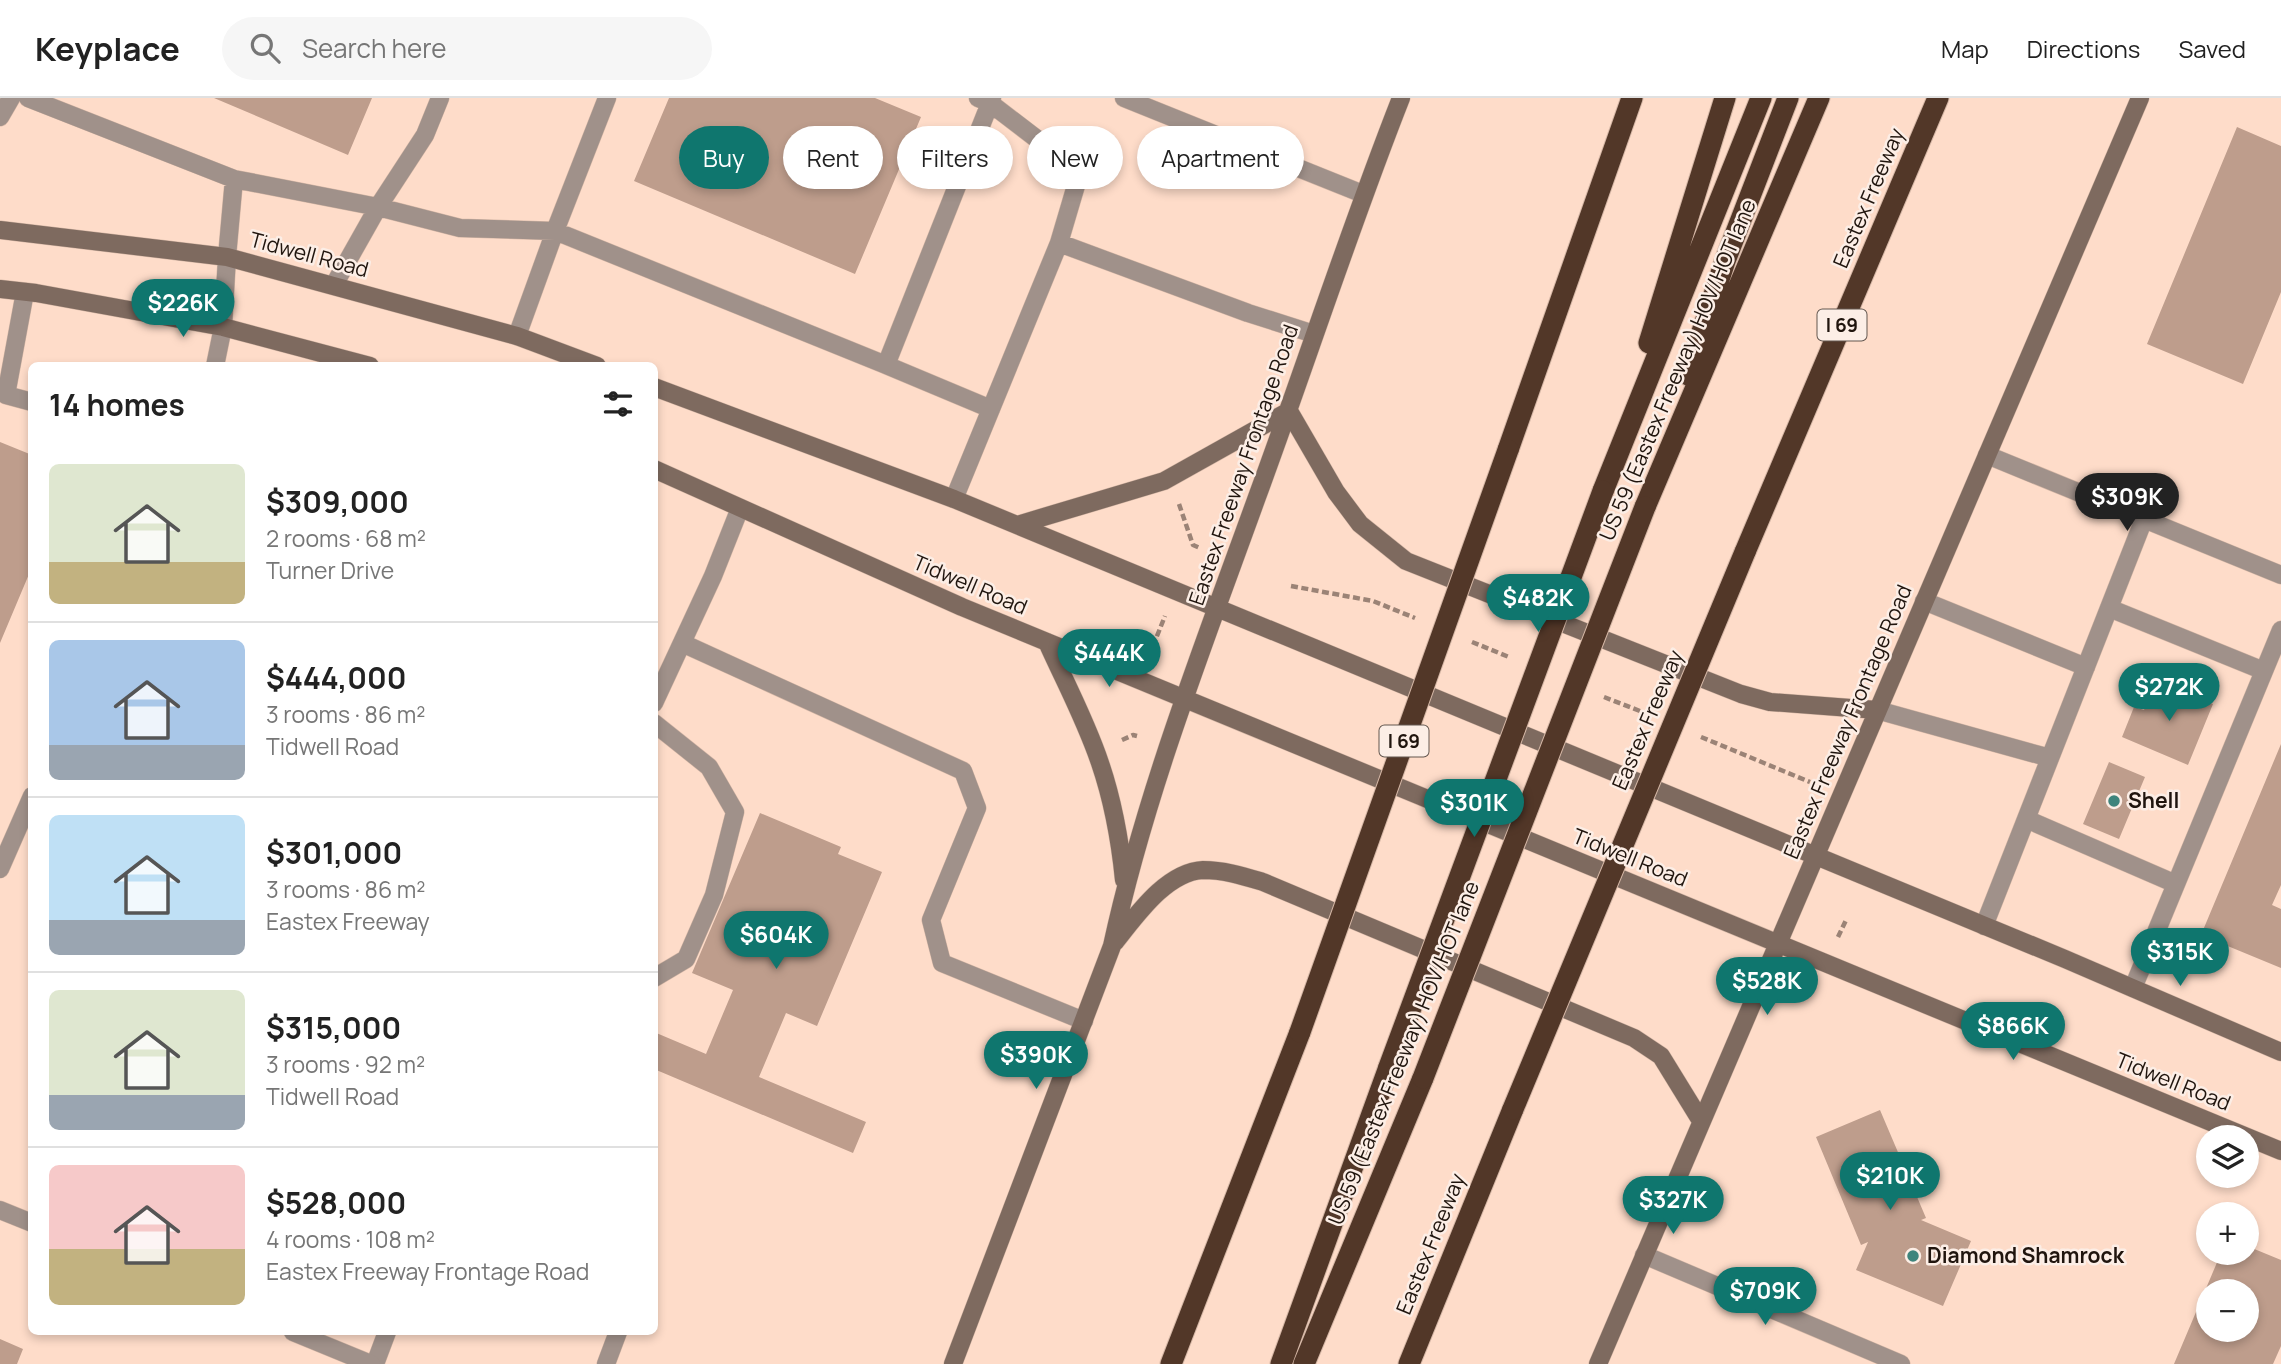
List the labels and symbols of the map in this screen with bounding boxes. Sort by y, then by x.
street label: Eastex Freeway [1826,123,1910,272]
street label: US 59 (Eastex Freeway) HOV/HOT lane [1592,195,1762,545]
street label: Tidwell Road [247,225,372,283]
pin: $226K [134,280,232,339]
road number: I 69 [1818,310,1867,341]
street label: Eastex Freeway Frontage Road [1182,321,1304,609]
pin: $309K [2078,474,2176,533]
street label: Tidwell Road [909,547,1032,621]
pin: $482K [1489,574,1587,634]
street label: Eastex Freeway Frontage Road [1777,580,1918,863]
pin: $444K [1060,630,1158,689]
street label: Eastex Freeway [1605,645,1689,794]
pin: $272K [2120,664,2218,723]
road number: I 69 [1380,726,1428,756]
pin: $301K [1425,780,1523,839]
place label: Shell [2128,786,2179,814]
marker: Shell [2106,793,2122,809]
street label: Tidwell Road [1569,821,1692,893]
street label: US 59 (Eastex Freeway) HOV/HOT lane [1321,877,1485,1229]
pin: $604K [727,912,825,971]
pin: $315K [2131,928,2229,988]
pin: $528K [1718,958,1816,1017]
pin: $866K [1964,1002,2062,1062]
pin: $390K [987,1032,1085,1091]
street label: Tidwell Road [2112,1045,2235,1117]
pin: $210K [1841,1152,1939,1212]
street label: Eastex Freeway [1389,1169,1471,1318]
pin: $327K [1624,1176,1722,1236]
place label: Diamond Shamrock [1927,1241,2125,1269]
marker: Diamond Shamrock [1905,1248,1921,1264]
pin: $709K [1716,1268,1814,1327]

